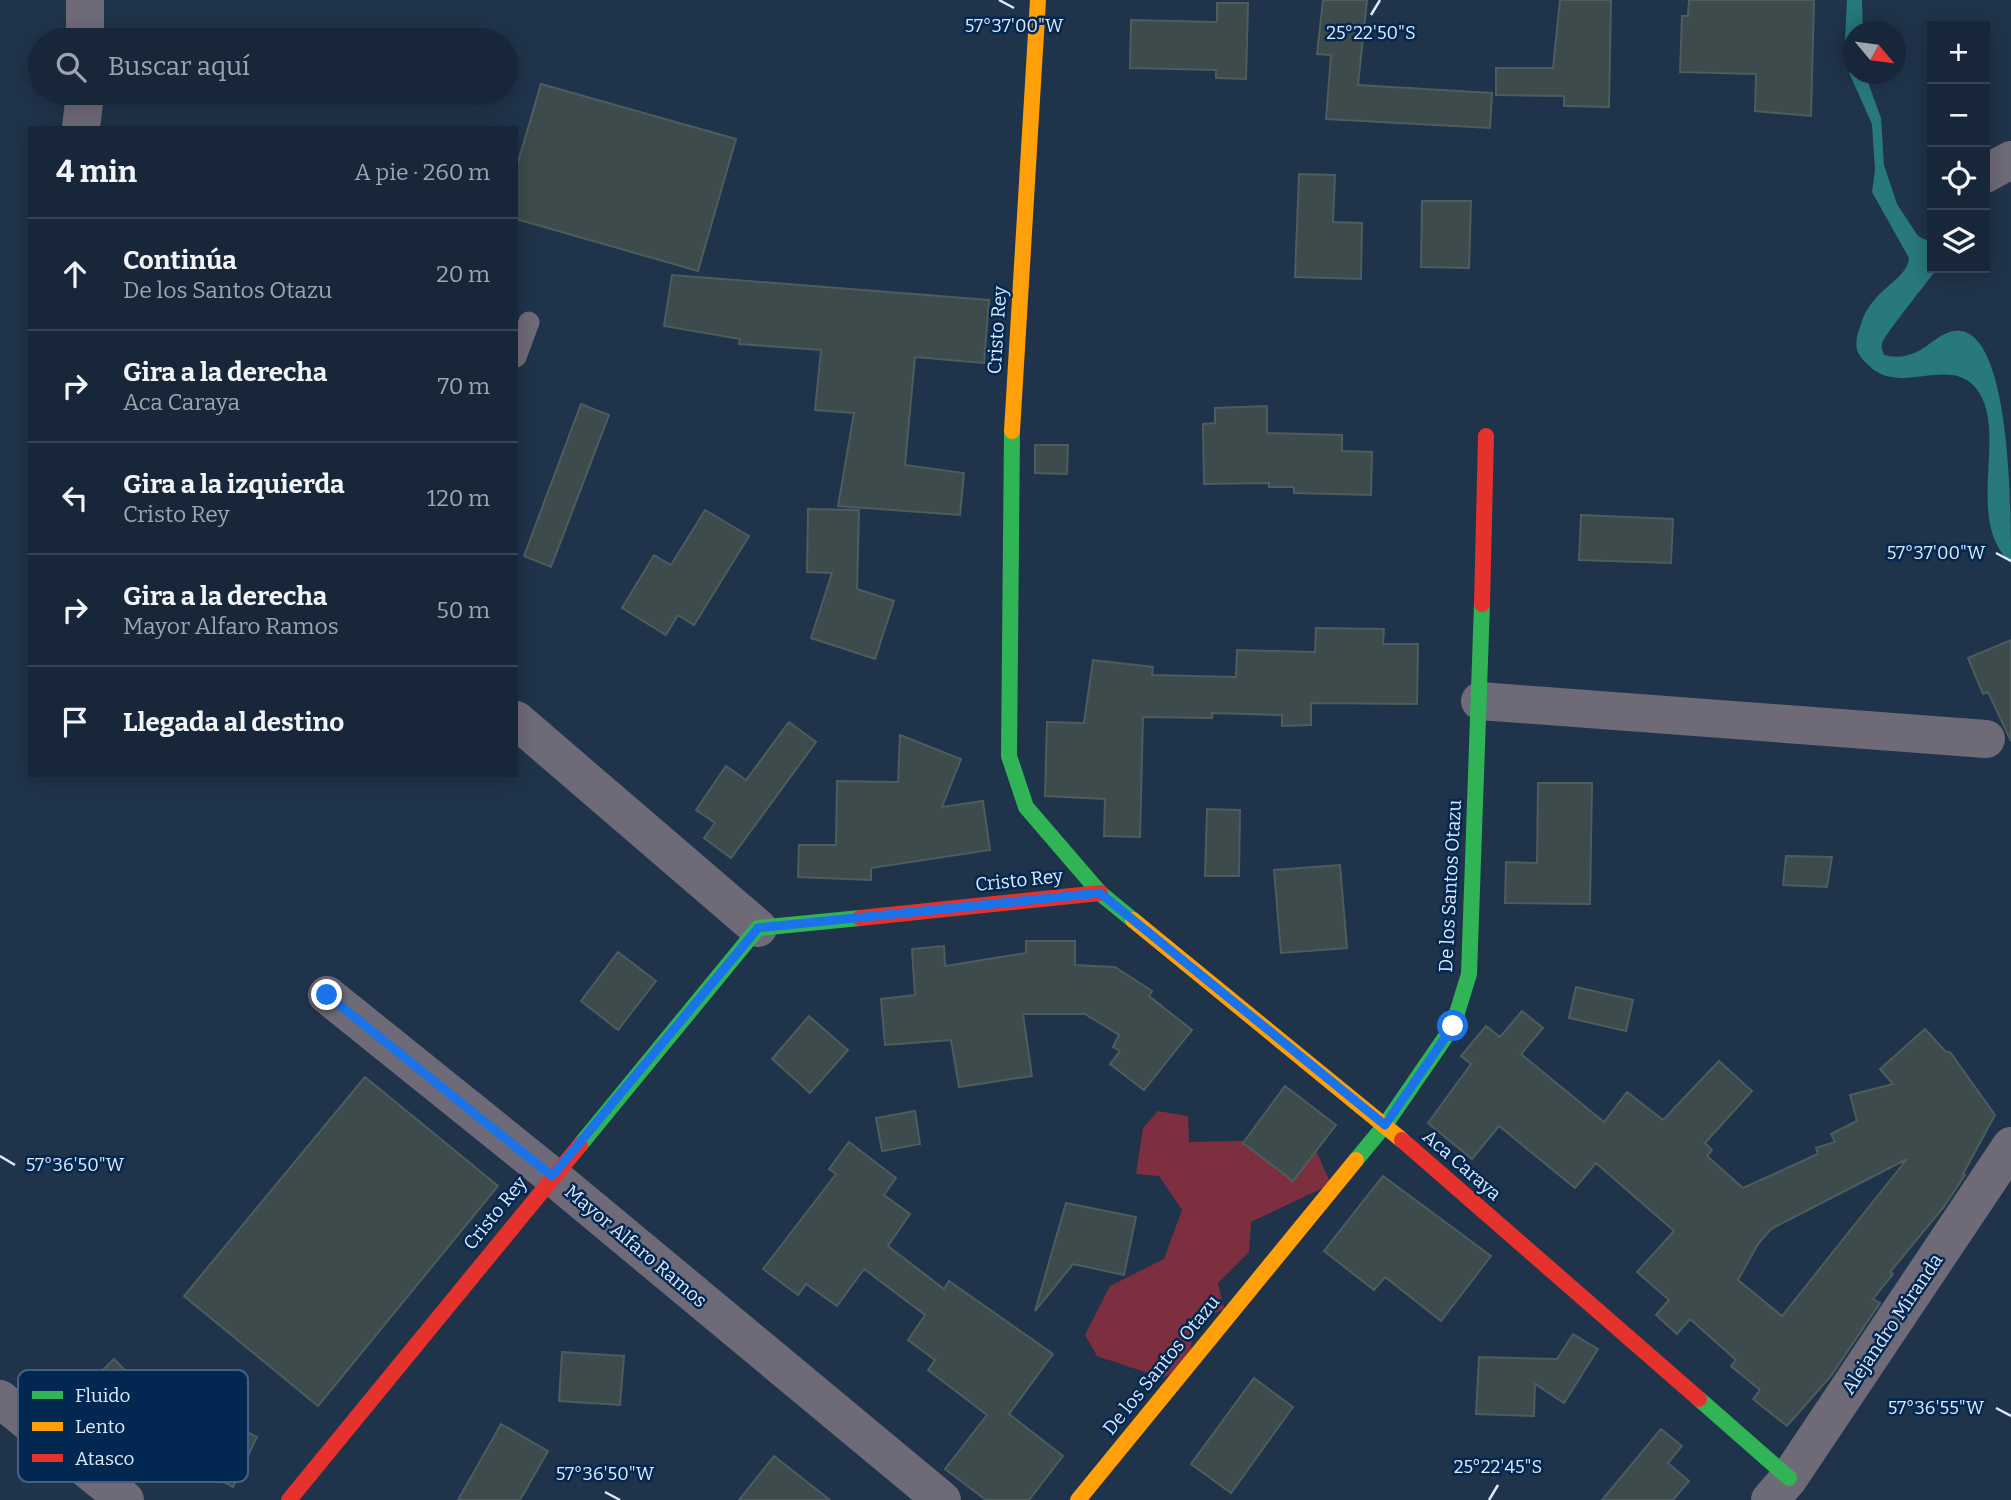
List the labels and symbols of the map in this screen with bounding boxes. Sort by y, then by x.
text: 57°37'00"W [965,15,1064,37]
north arrow [1843,21,1906,84]
text: 25°22'50"S [1326,22,1416,44]
street label: Cristo Rey [982,284,1012,375]
text: 57°37'00"W [1887,542,1986,564]
street label: De los Santos Otazu [1434,799,1466,973]
street label: Cristo Rey [974,864,1065,896]
route end [311,979,342,1010]
route start [1437,1010,1468,1041]
street label: Aca Caraya [1418,1125,1506,1206]
text: 57°36'50"W [26,1154,125,1176]
street label: Cristo Rey [458,1171,532,1254]
street label: Mayor Alfaro Ramos [560,1180,712,1312]
street label: Alejandro Miranda [1836,1249,1948,1399]
street label: De los Santos Otazu [1098,1290,1224,1439]
legend [18,1370,248,1482]
text: Fluido [75,1384,131,1407]
text: 57°36'55"W [1888,1397,1985,1419]
text: Lento [75,1415,125,1438]
text: Atasco [75,1447,134,1470]
text: 25°22'45"S [1454,1456,1542,1478]
text: 57°36'50"W [556,1463,655,1485]

